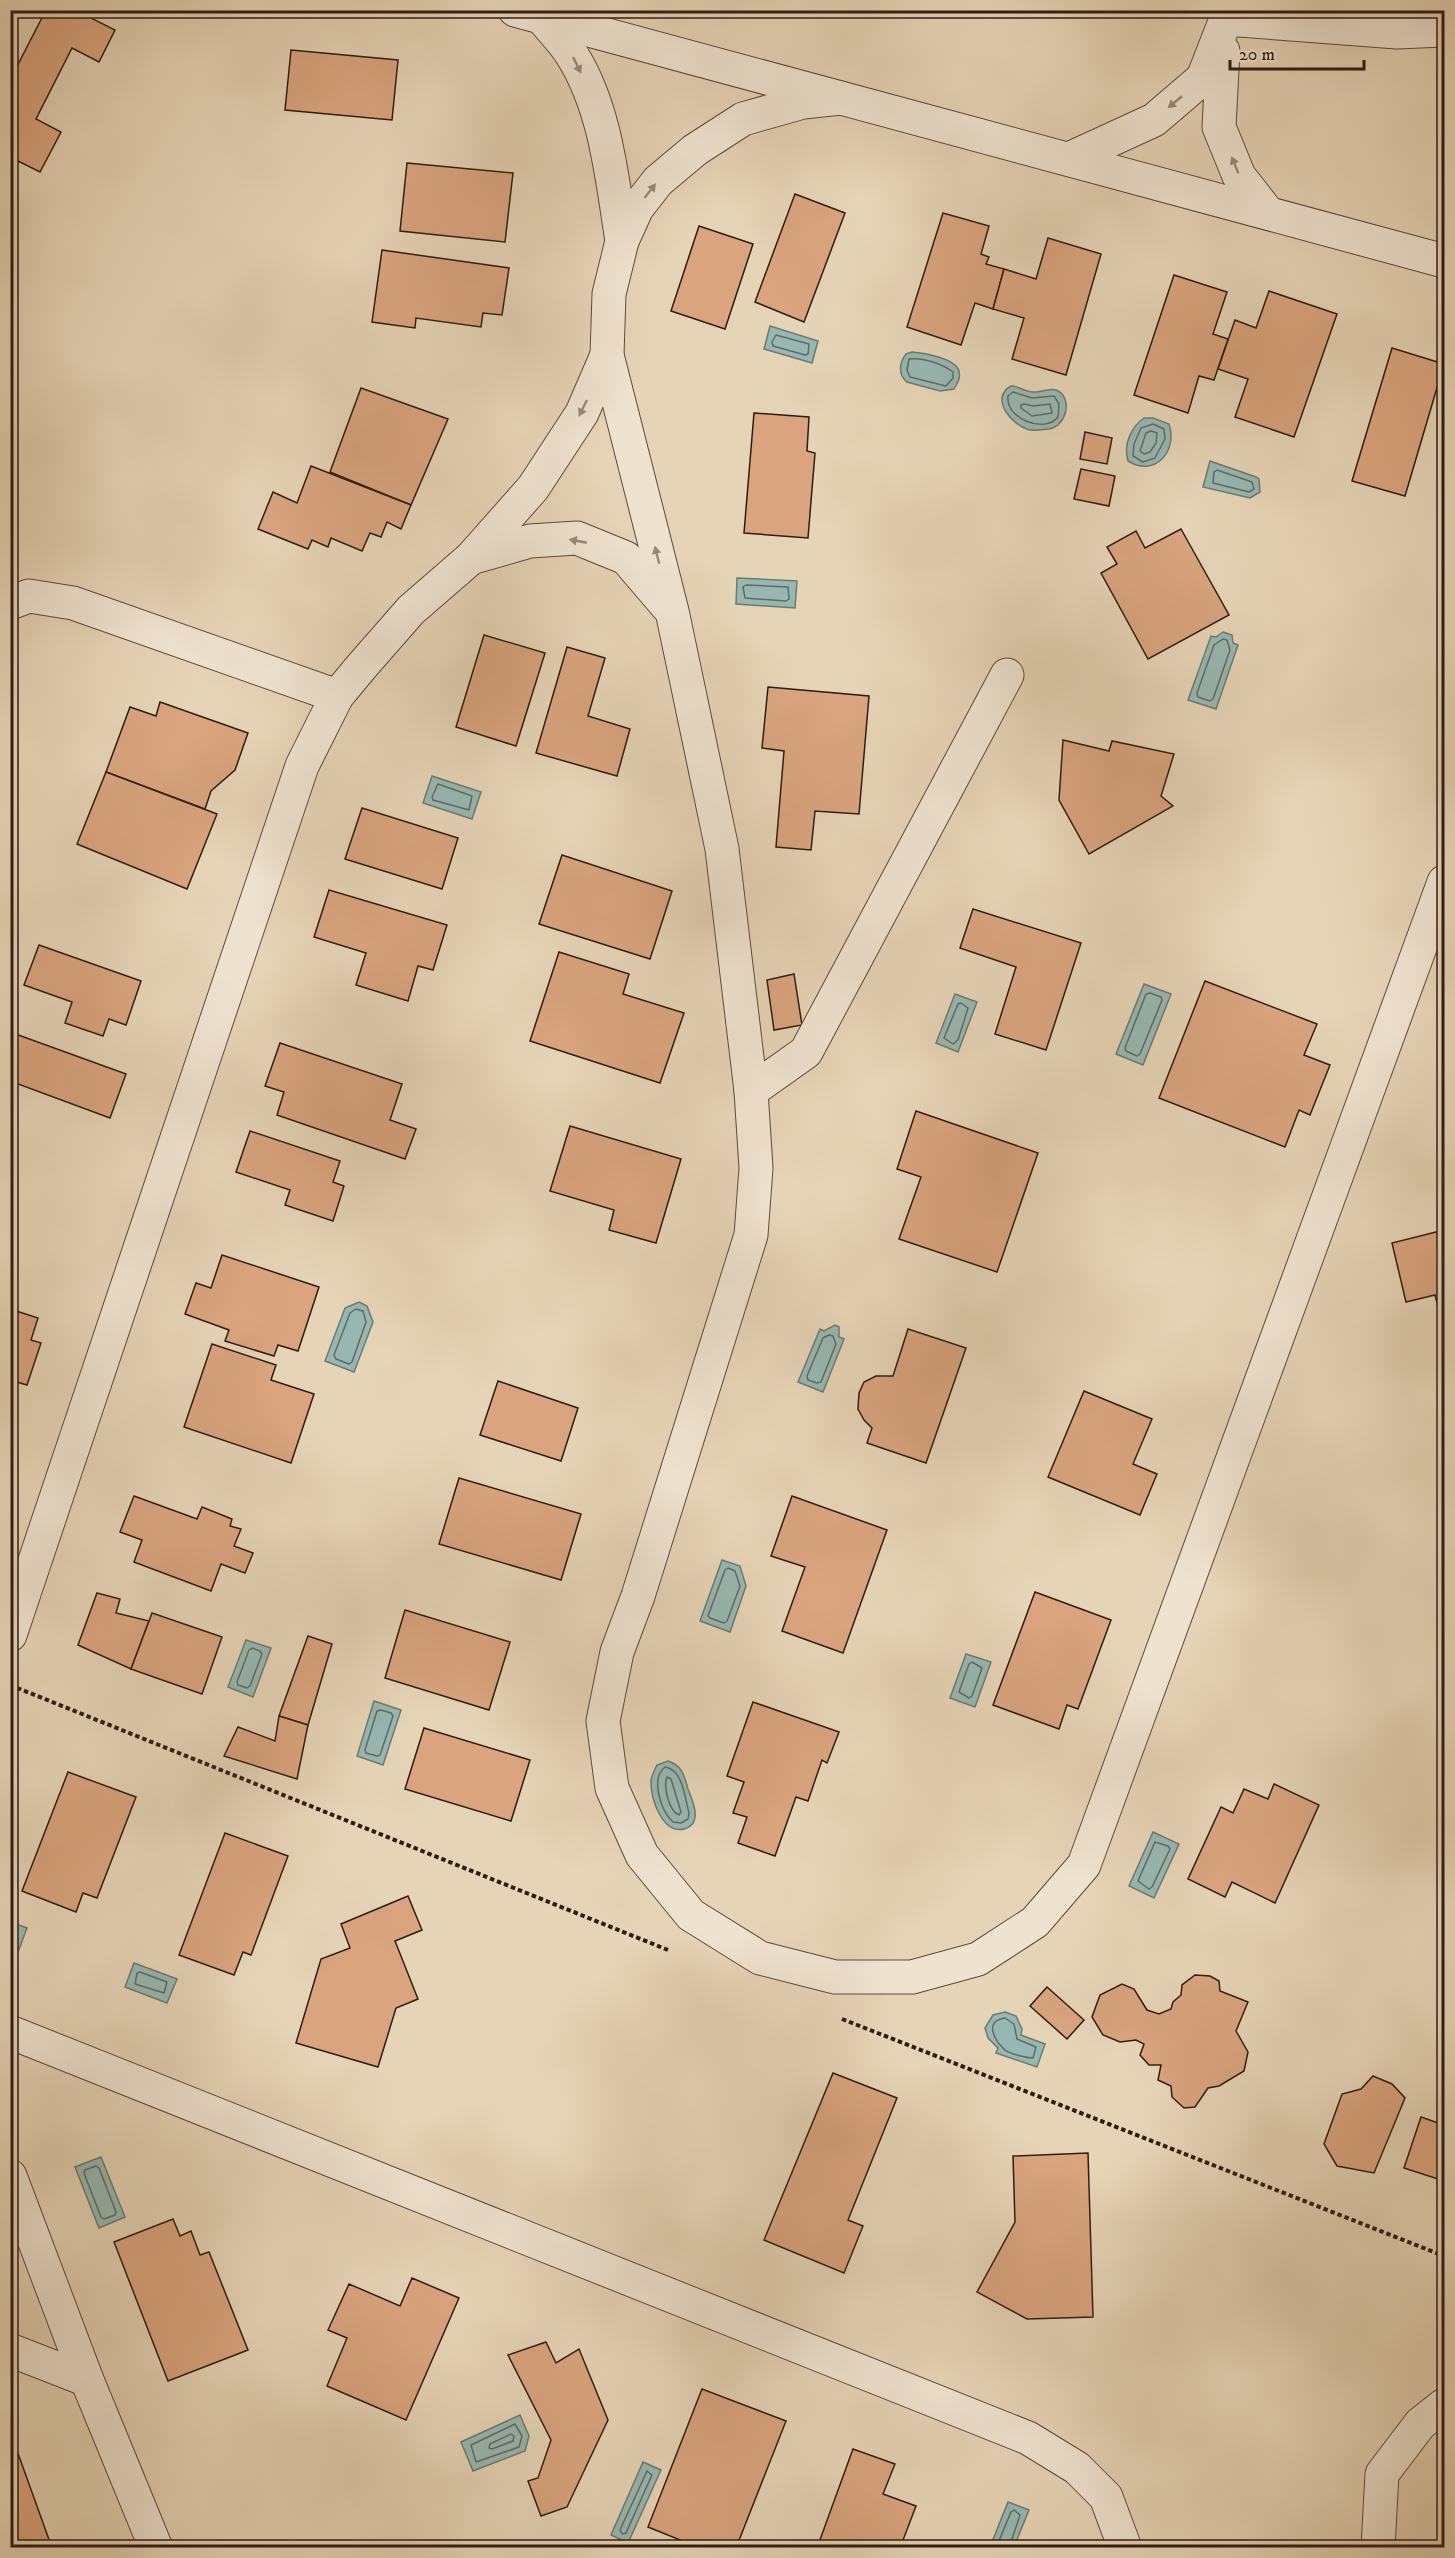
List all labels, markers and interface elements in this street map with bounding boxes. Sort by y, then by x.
scale bar [1230,33,1364,71]
text: 20 m [1239,44,1275,66]
one-way arrow [573,57,582,74]
one-way arrow [1168,95,1183,108]
one-way arrow [1230,156,1239,174]
one-way arrow [644,183,656,198]
one-way arrow [579,399,589,417]
one-way arrow [568,536,587,545]
one-way arrow [652,546,662,564]

